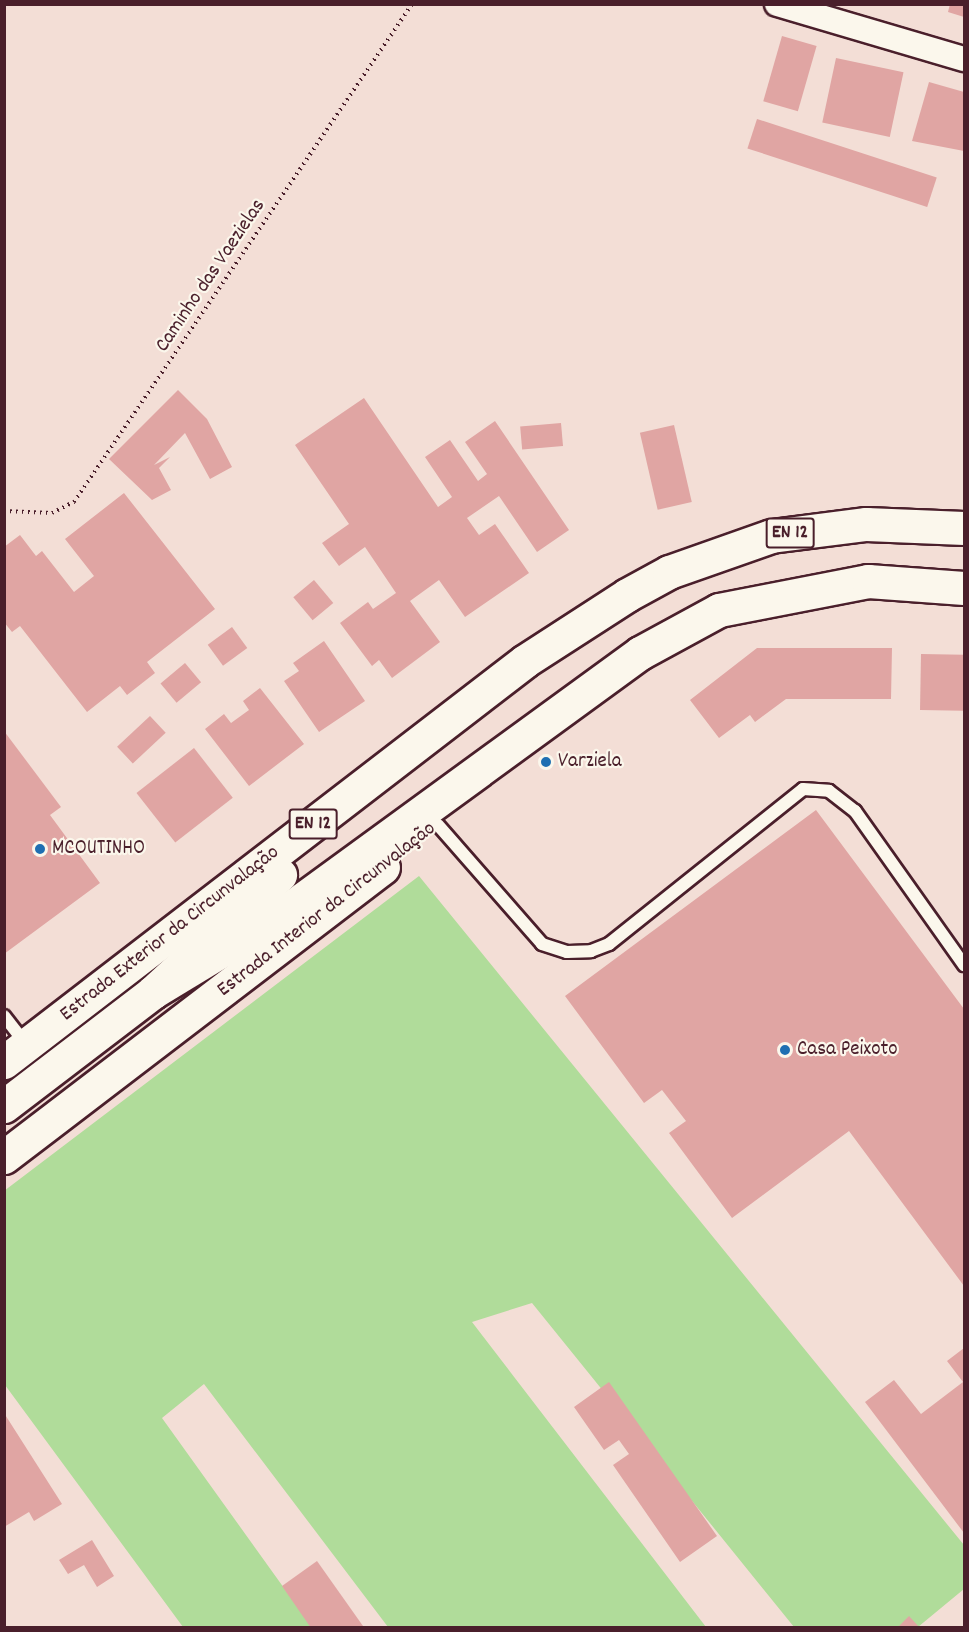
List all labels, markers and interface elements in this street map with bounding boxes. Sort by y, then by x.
street label: Caminho das Vaezielas [150,195,272,357]
road number: EN 12 [764,516,816,550]
place label: Varziela [558,749,622,775]
marker: Varziela [539,755,553,769]
road number: EN 12 [288,807,338,841]
street label: Estrada Interior da Circunvalação [213,817,441,1003]
place label: MCOUTINHO [52,836,145,862]
street label: Estrada Exterior da Circunvalação [55,840,285,1028]
marker: MCOUTINHO [33,842,47,856]
place label: Casa Peixoto [797,1037,898,1063]
marker: Casa Peixoto [778,1043,792,1057]

